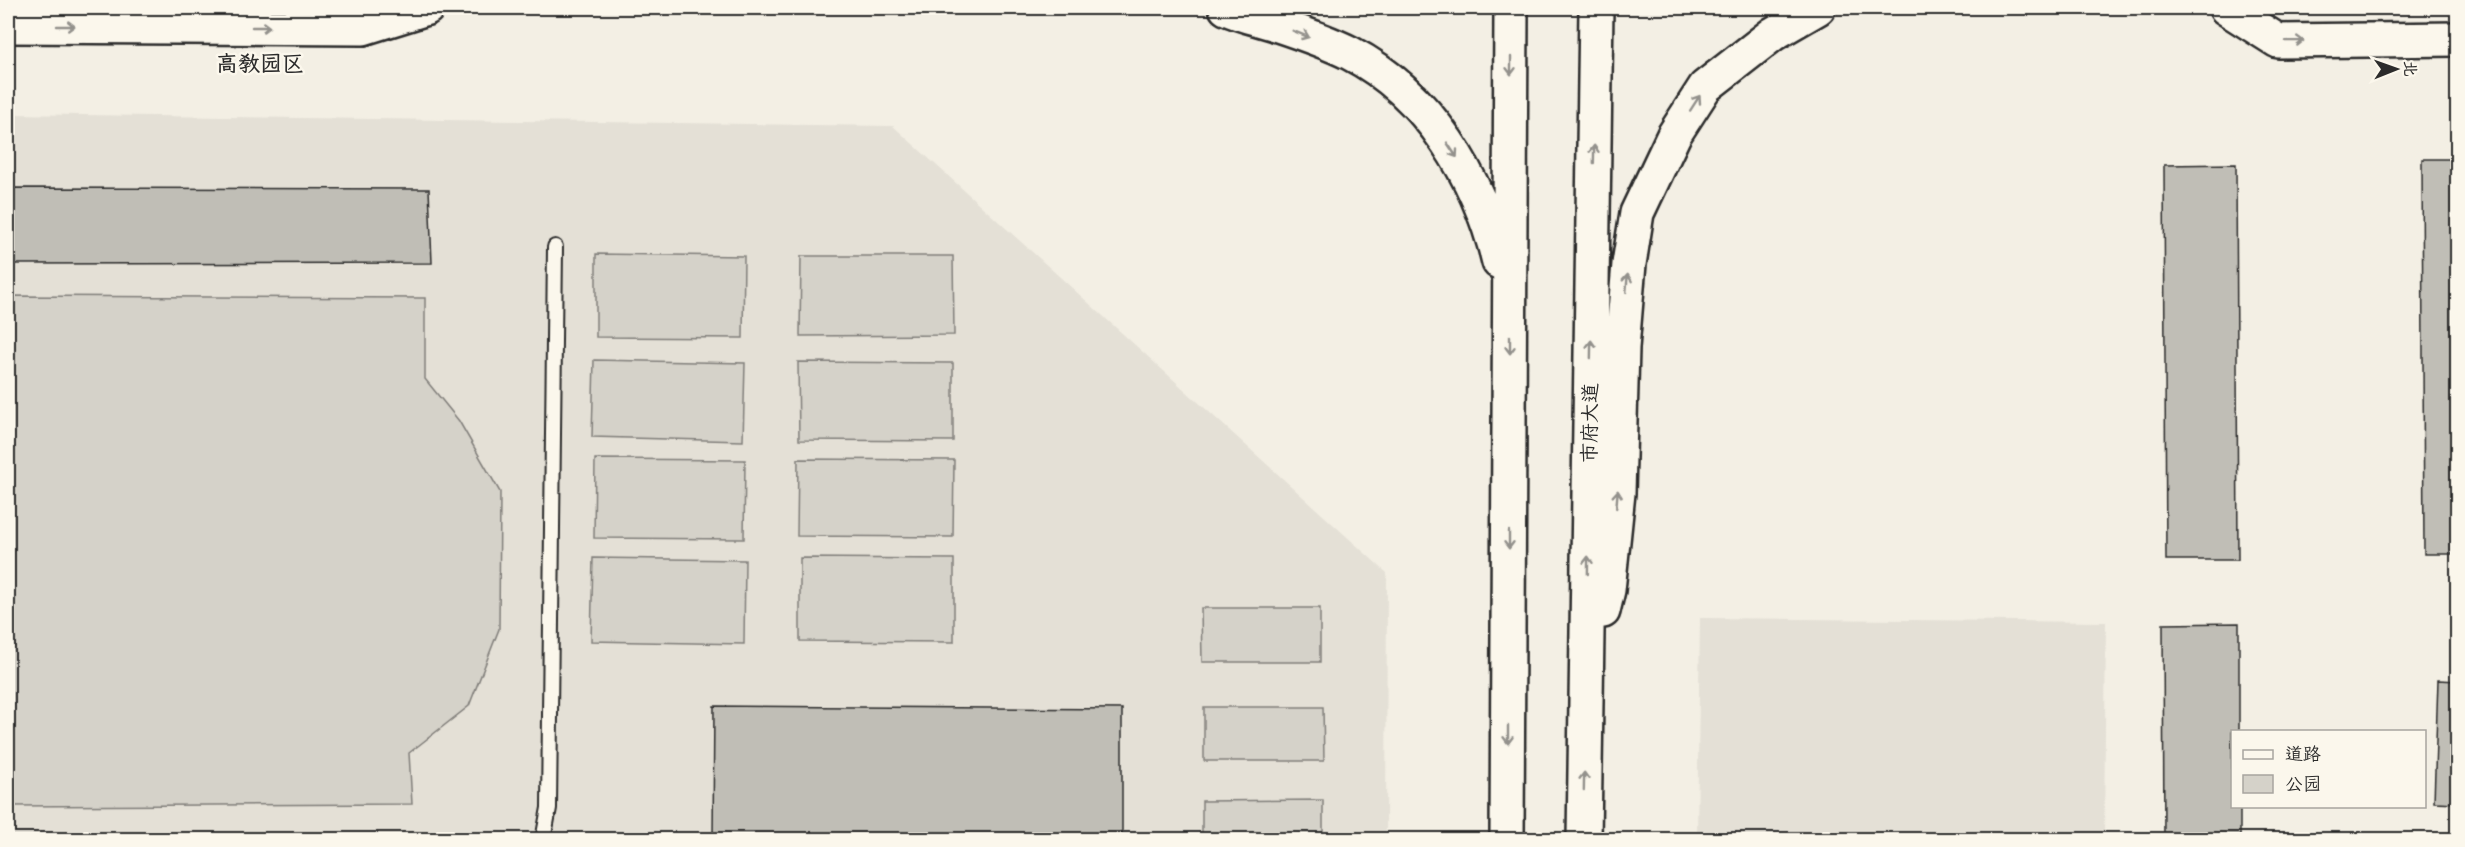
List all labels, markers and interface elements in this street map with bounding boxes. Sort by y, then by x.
one-way arrow [55,20,75,32]
one-way arrow [250,21,270,33]
one-way arrow [1291,29,1310,40]
one-way arrow [2285,35,2305,47]
north arrow [2366,39,2426,99]
district label: 高教园区 [216,44,304,83]
one-way arrow [1505,55,1517,75]
text: 北 [2396,60,2425,77]
one-way arrow [1689,95,1701,112]
one-way arrow [1446,141,1458,158]
one-way arrow [1588,145,1600,165]
one-way arrow [1622,274,1633,294]
one-way arrow [1504,334,1516,354]
one-way arrow [1585,340,1597,360]
street label: 市府大道 [1572,383,1608,463]
one-way arrow [1612,489,1623,509]
one-way arrow [1503,529,1515,549]
one-way arrow [1582,556,1593,576]
one-way arrow [1502,724,1514,744]
legend [2231,730,2426,808]
text: 道路 [2285,738,2321,770]
text: 公园 [2285,768,2321,800]
one-way arrow [1579,772,1590,792]

